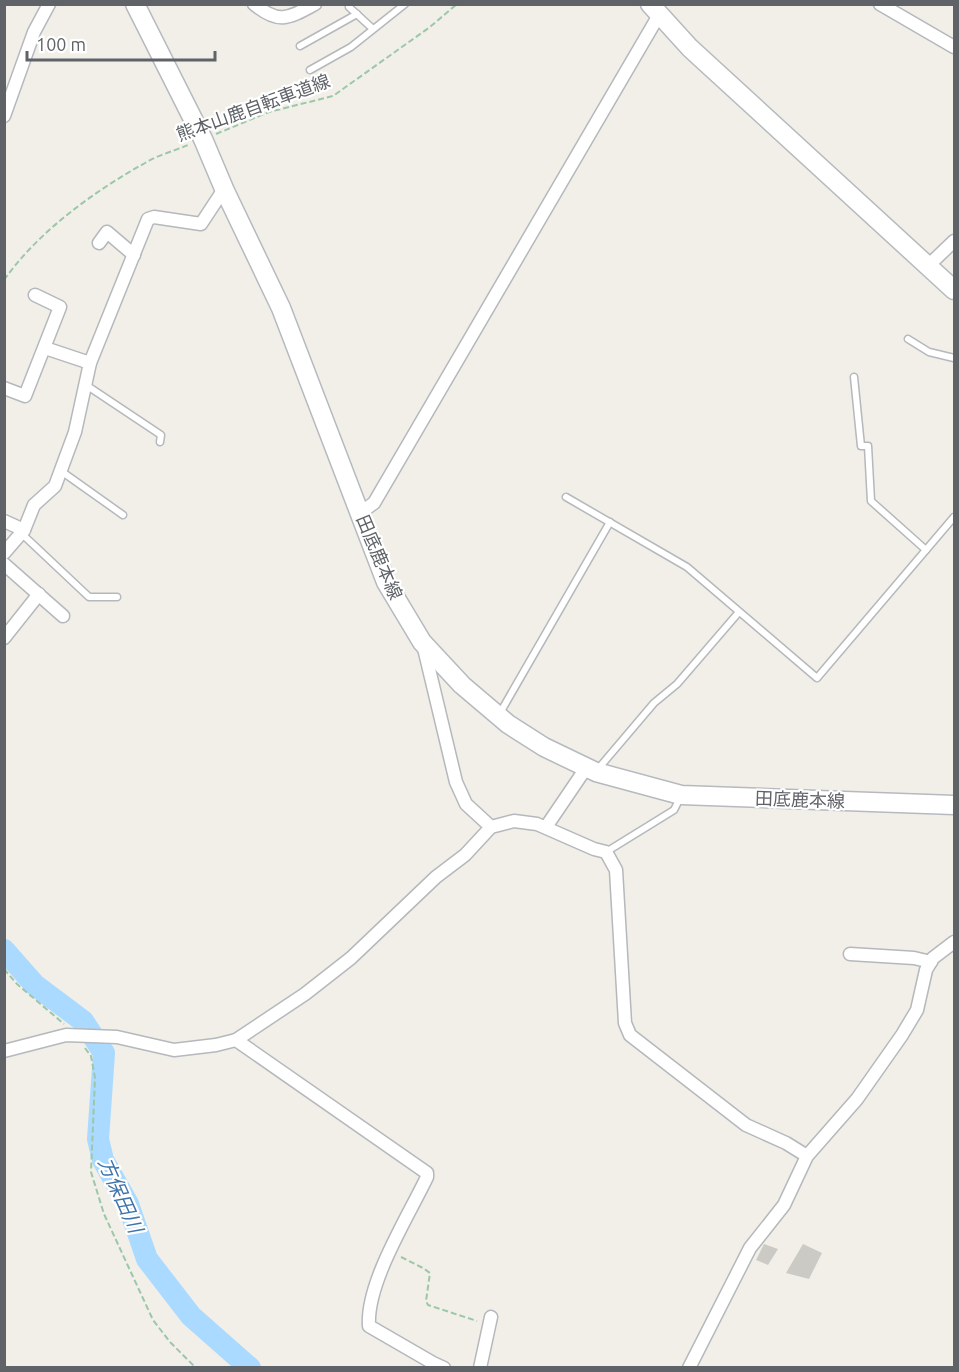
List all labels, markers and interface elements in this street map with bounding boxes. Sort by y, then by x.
scale bar [27,24,214,62]
text: 100 m [36,34,86,54]
street label: 熊本山鹿自転車道線 [173,70,333,144]
street label: 田底鹿本線 [353,512,407,602]
street label: 田底鹿本線 [755,787,845,811]
water label: 方保田川 [94,1154,149,1238]

